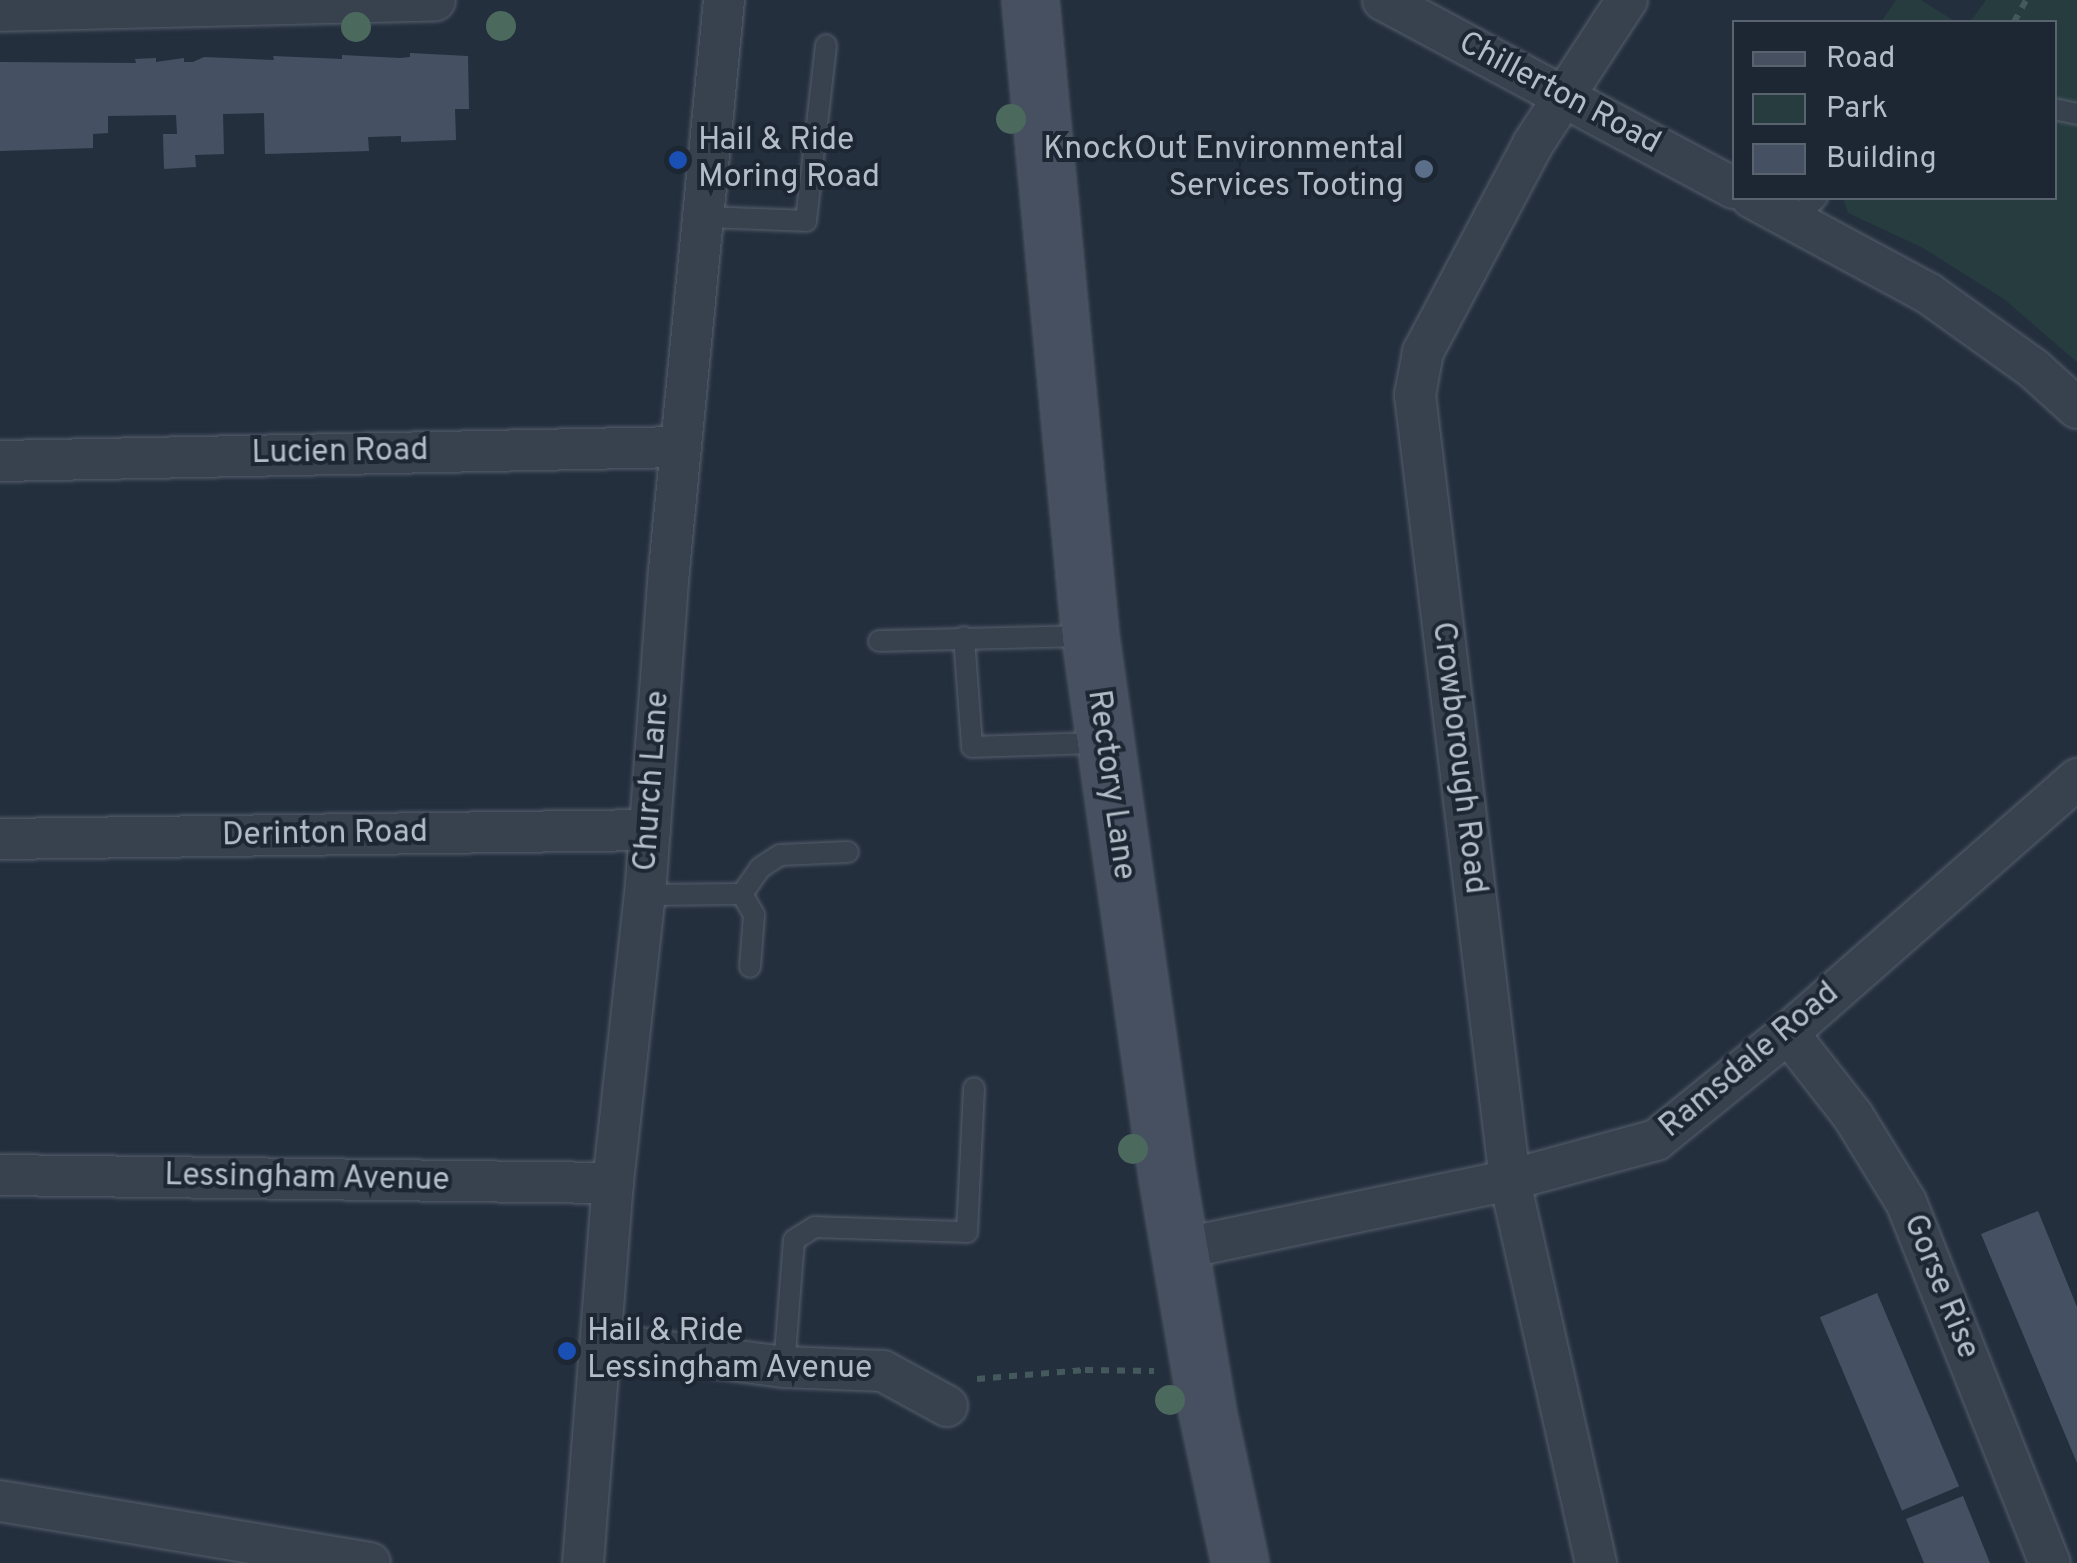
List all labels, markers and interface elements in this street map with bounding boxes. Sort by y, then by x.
legend [1732,20,2057,200]
street label: Chillerton Road [1451,25,1667,163]
text: Road [1826,41,1895,78]
text: Park [1826,91,1888,128]
place label: Hail & Ride Moring Road [698,123,880,198]
place label: KnockOut Environmental Services Tooting [1043,132,1404,207]
text: Building [1826,141,1937,178]
marker: Hail & Ride Moring Road [667,149,689,171]
marker: KnockOut Environmental Services Tooting [1413,158,1435,180]
street label: Lucien Road [251,432,429,474]
street label: Crowborough Road [1422,620,1494,896]
street label: Rectory Lane [1078,688,1142,882]
street label: Church Lane [628,689,678,873]
street label: Derinton Road [222,814,428,856]
street label: Ramsdale Road [1653,975,1847,1147]
street label: Lessingham Avenue [163,1157,451,1201]
street label: Gorse Rise [1894,1209,1986,1365]
place label: Hail & Ride Lessingham Avenue [587,1314,873,1389]
marker: Hail & Ride Lessingham Avenue [556,1340,578,1362]

